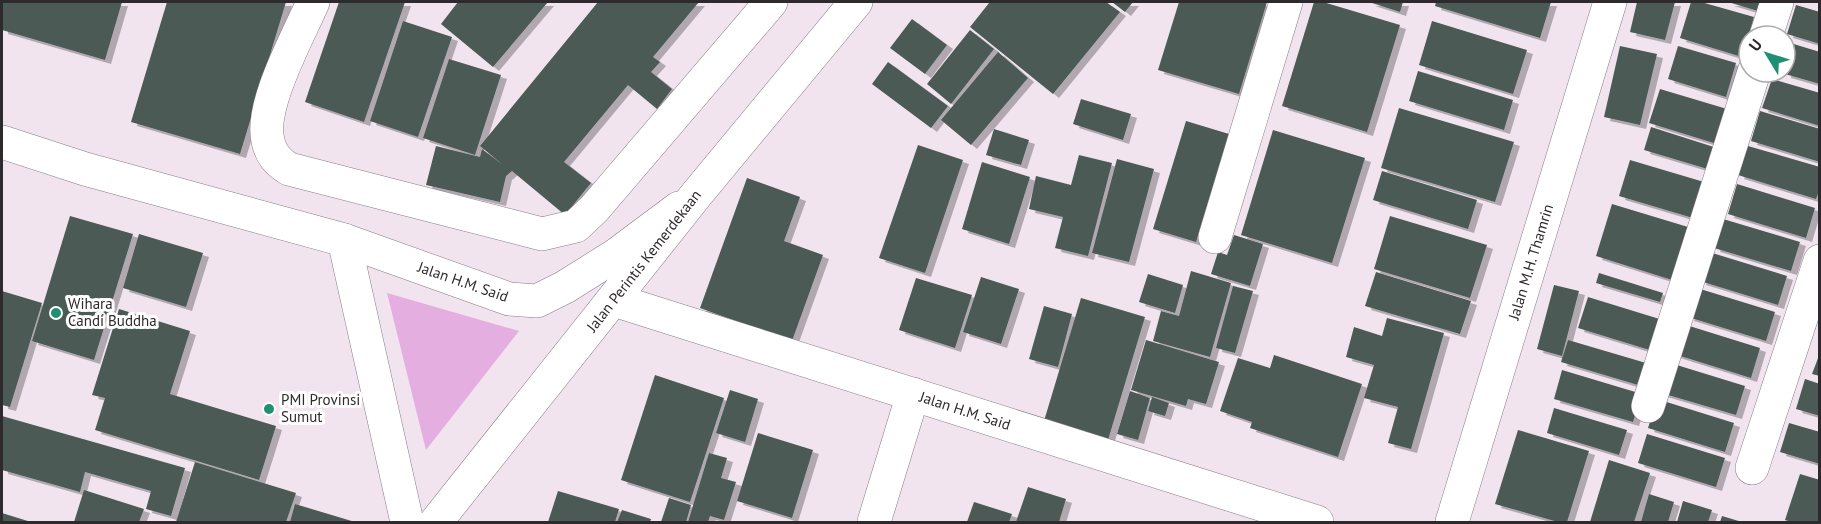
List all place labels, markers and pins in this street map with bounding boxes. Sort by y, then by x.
place label: Wihara Candi Buddha [68,294,157,330]
marker: Wihara Candi Buddha [49,306,63,320]
place label: PMI Provinsi Sumut [281,390,360,426]
marker: PMI Provinsi Sumut [262,402,276,416]

